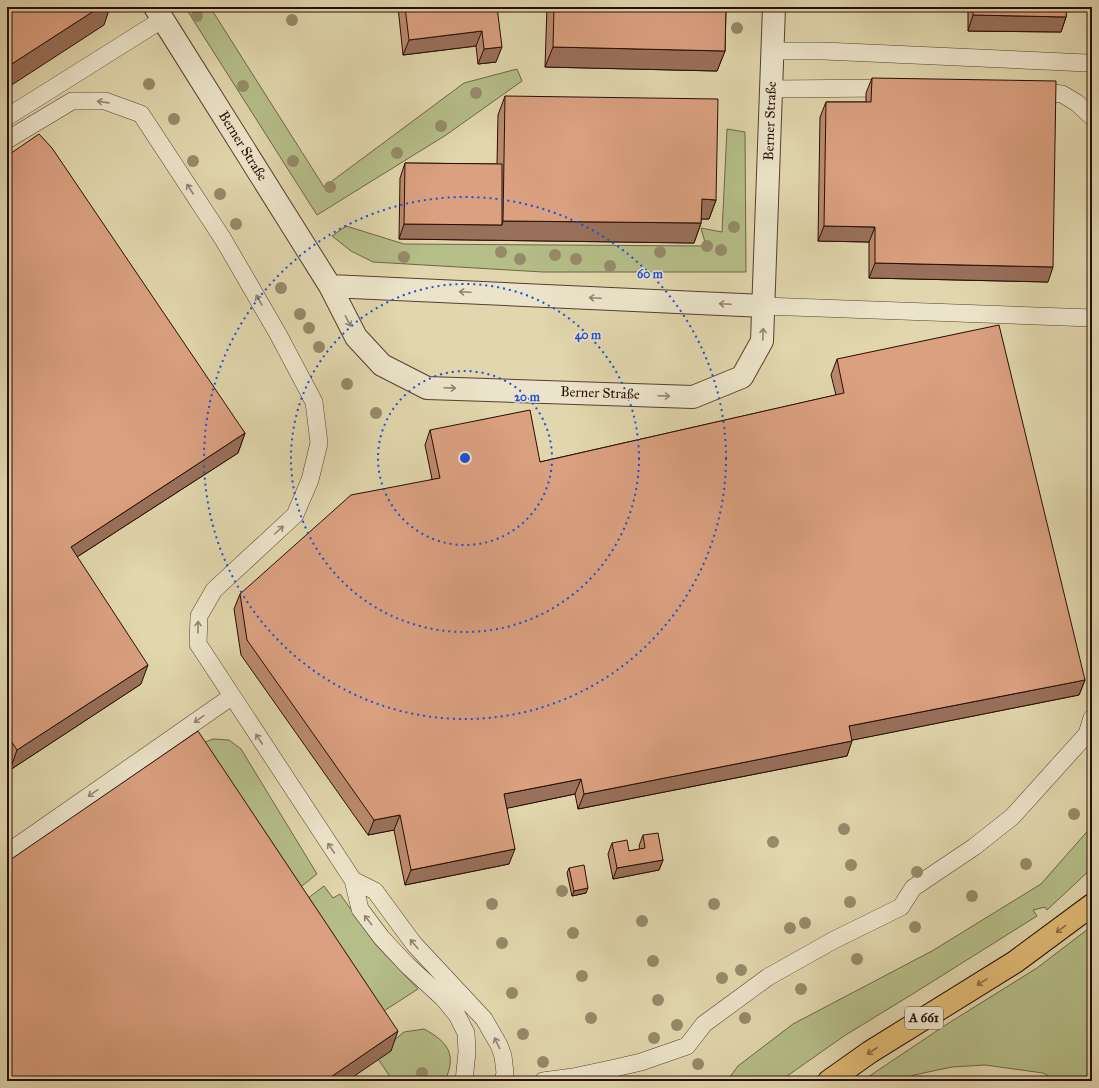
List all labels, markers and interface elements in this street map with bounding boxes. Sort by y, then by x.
street label: Berner Straße [760,81,780,161]
one-way arrow [97,98,110,106]
street label: Berner Straße [215,108,271,184]
one-way arrow [186,184,194,195]
text: 60 m [637,267,664,281]
one-way arrow [459,289,472,296]
one-way arrow [254,294,262,306]
one-way arrow [589,295,602,302]
one-way arrow [719,301,732,308]
one-way arrow [345,314,352,326]
text: 40 m [575,328,602,343]
one-way arrow [759,328,766,341]
street label: Berner Straße [560,383,640,403]
one-way arrow [444,385,457,392]
text: 20 m [514,390,541,404]
one-way arrow [657,392,670,399]
centre of rings [458,451,472,465]
one-way arrow [274,525,284,535]
one-way arrow [195,621,202,634]
one-way arrow [194,715,205,723]
one-way arrow [255,734,263,745]
one-way arrow [87,789,98,797]
one-way arrow [327,843,335,854]
one-way arrow [364,914,372,925]
one-way arrow [1056,925,1067,933]
one-way arrow [410,939,419,949]
one-way arrow [976,979,988,987]
road number: A 661 [905,1007,943,1029]
one-way arrow [493,1038,501,1050]
one-way arrow [867,1047,878,1055]

